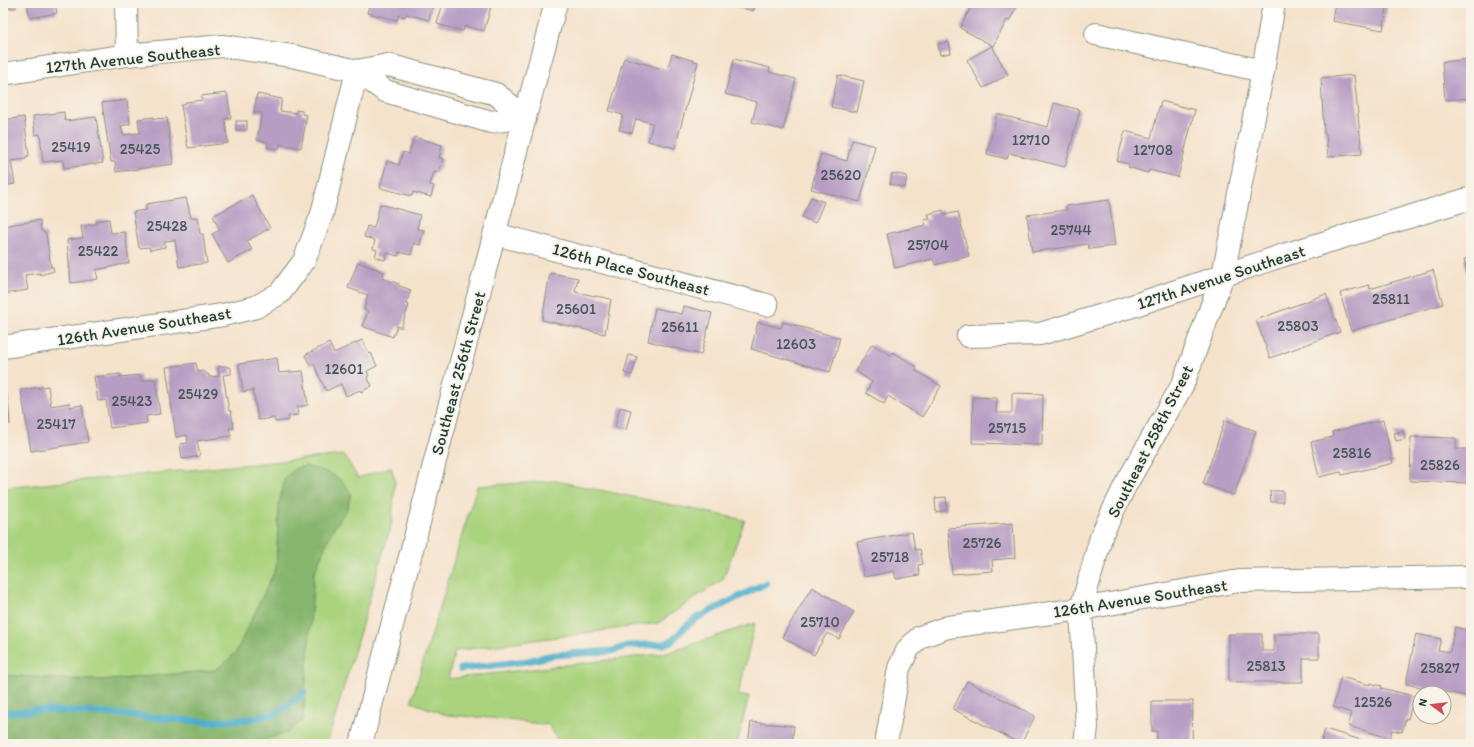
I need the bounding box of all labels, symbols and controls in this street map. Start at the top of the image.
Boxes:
street label: 127th Avenue Southeast [45,39,221,77]
house number: 12710 [1012,131,1050,149]
house number: 25419 [51,138,91,156]
house number: 25425 [120,140,160,158]
house number: 12708 [1133,141,1173,159]
house number: 25620 [821,166,861,184]
house number: 25428 [147,217,187,235]
house number: 25744 [1050,221,1092,239]
house number: 25704 [907,236,949,254]
street label: 126th Place Southeast [550,238,712,300]
street label: 127th Avenue Southeast [1134,240,1308,314]
house number: 25422 [78,242,118,260]
street label: Southeast 256th Street [427,289,489,457]
house number: 25811 [1372,290,1410,308]
house number: 25601 [556,300,596,318]
street label: 126th Avenue Southeast [55,302,233,350]
house number: 25803 [1277,317,1319,335]
house number: 25611 [661,318,699,336]
house number: 12603 [776,335,816,353]
house number: 12601 [325,360,364,378]
street label: Southeast 258th Street [1103,361,1197,521]
house number: 25429 [178,385,218,403]
house number: 25423 [112,392,152,410]
house number: 25417 [36,415,76,433]
house number: 25715 [988,419,1026,437]
house number: 25816 [1333,444,1371,462]
house number: 25826 [1420,456,1460,474]
house number: 25726 [962,534,1002,552]
house number: 25718 [871,548,909,566]
street label: 126th Avenue Southeast [1051,574,1229,622]
house number: 25710 [800,613,840,631]
house number: 25813 [1246,657,1286,675]
house number: 25827 [1420,659,1460,677]
north arrow [1412,685,1452,725]
house number: 12526 [1354,693,1392,711]
text: N [1416,697,1430,708]

